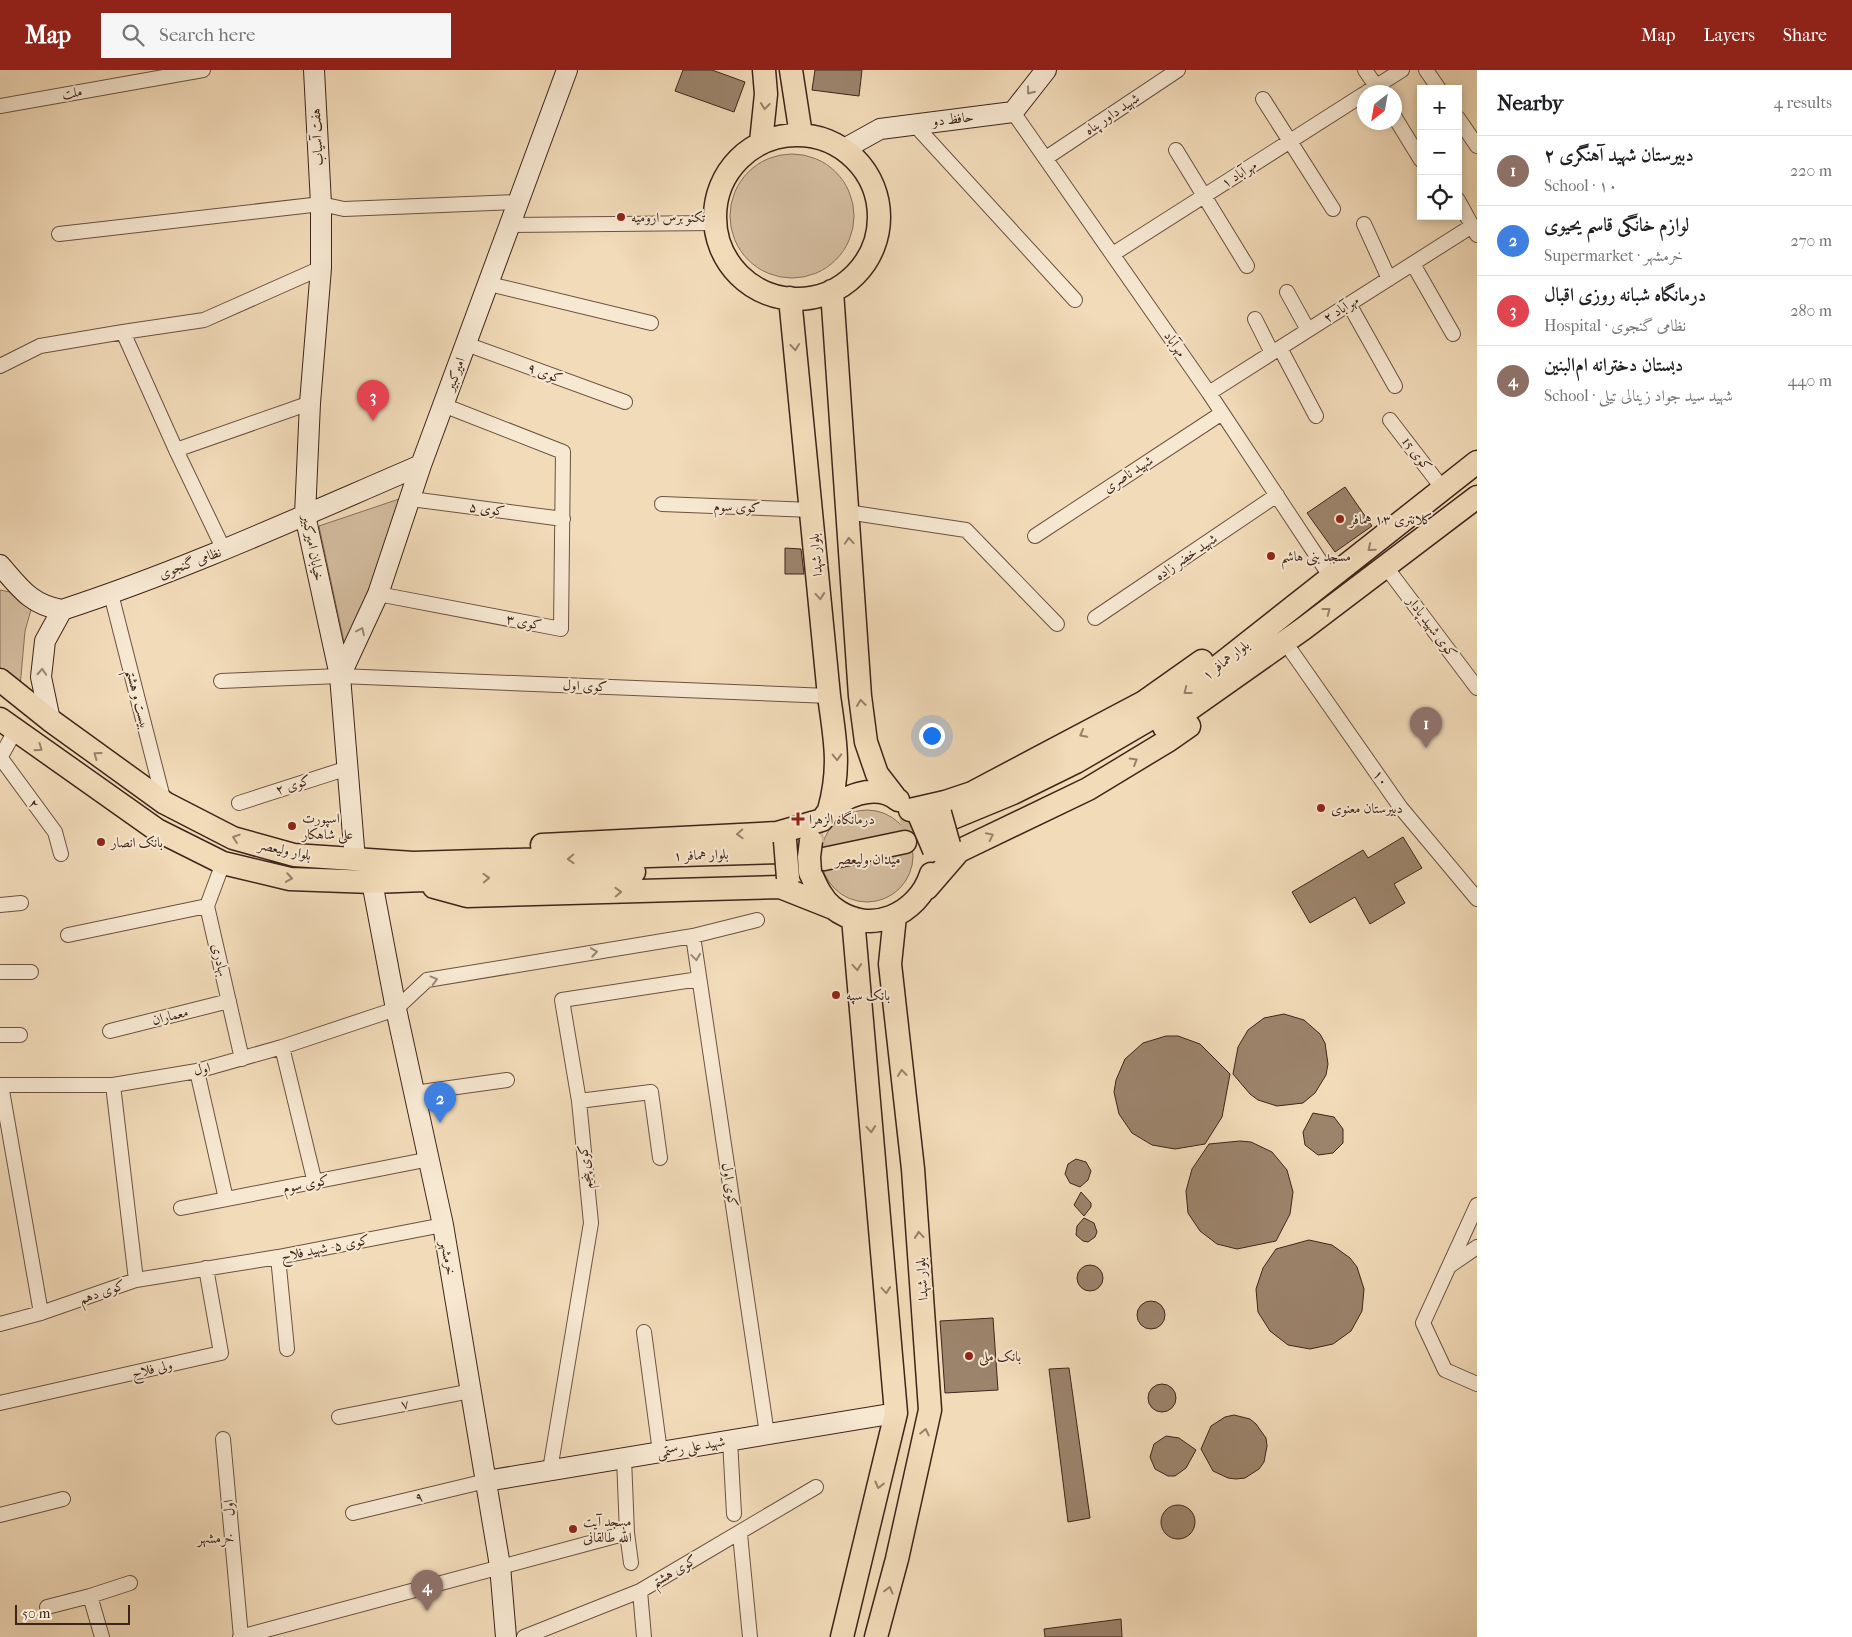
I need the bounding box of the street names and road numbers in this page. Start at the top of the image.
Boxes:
street label: ملت [60,83,84,103]
street label: شهید داور پناه [1081,89,1144,140]
street label: هفت آسیاب [307,108,327,166]
street label: حافظ دو [930,108,975,130]
street label: مهرآباد ۱ [1218,157,1260,192]
street label: مهرآباد ۲ [1320,292,1362,327]
street label: مهرآباد [1159,328,1190,361]
street label: امیرکبیر [440,355,469,395]
street label: کوی ۹ [525,359,565,387]
street label: کوی 15 [1398,433,1436,475]
street label: شهید ناصری [1100,452,1157,497]
street label: کوی ۵ [468,498,506,520]
street label: کوی سوم [713,498,761,520]
street label: خیابان امیرکبیر [298,511,328,583]
street label: شهید خضر زاده [1152,530,1221,585]
street label: بلوار شهدا [806,532,827,577]
street label: نظامی گنجوی [156,543,224,583]
street label: کوی شهید پادار [1401,591,1461,662]
street label: کوی ۳ [505,610,543,634]
street label: بلوار همافر ۱ [1199,636,1253,684]
street label: بیست و هشتم [118,667,154,732]
street label: کوی اول [562,677,608,695]
street label: ۱۰ [1369,766,1393,790]
street label: کوی ۲ [273,771,313,799]
street label: ۲ [25,796,43,812]
street label: بلوار ولیعصر [255,836,313,865]
street label: بلوار همافر ۱ [673,846,729,864]
street label: بهادری [207,942,232,978]
street label: معماران [150,1003,190,1029]
street label: اول [192,1059,212,1079]
street label: کوی پنجم [574,1143,601,1190]
street label: کوی اول [718,1162,742,1208]
street label: کوی سوم [281,1171,331,1201]
street label: کوی ۵- شهید فلاح [279,1231,372,1269]
street label: خرمشهر [435,1238,459,1277]
street label: بلوار شهدا [912,1256,933,1301]
street label: کوی دهم [77,1276,129,1313]
street label: ولی فلاح [130,1356,175,1386]
street label: ۷ [399,1395,411,1413]
street label: شهید علی رستمی [655,1433,727,1462]
street label: ۹ [413,1488,425,1506]
street label: اول [220,1499,238,1517]
street label: کوی هشتم [648,1551,702,1595]

